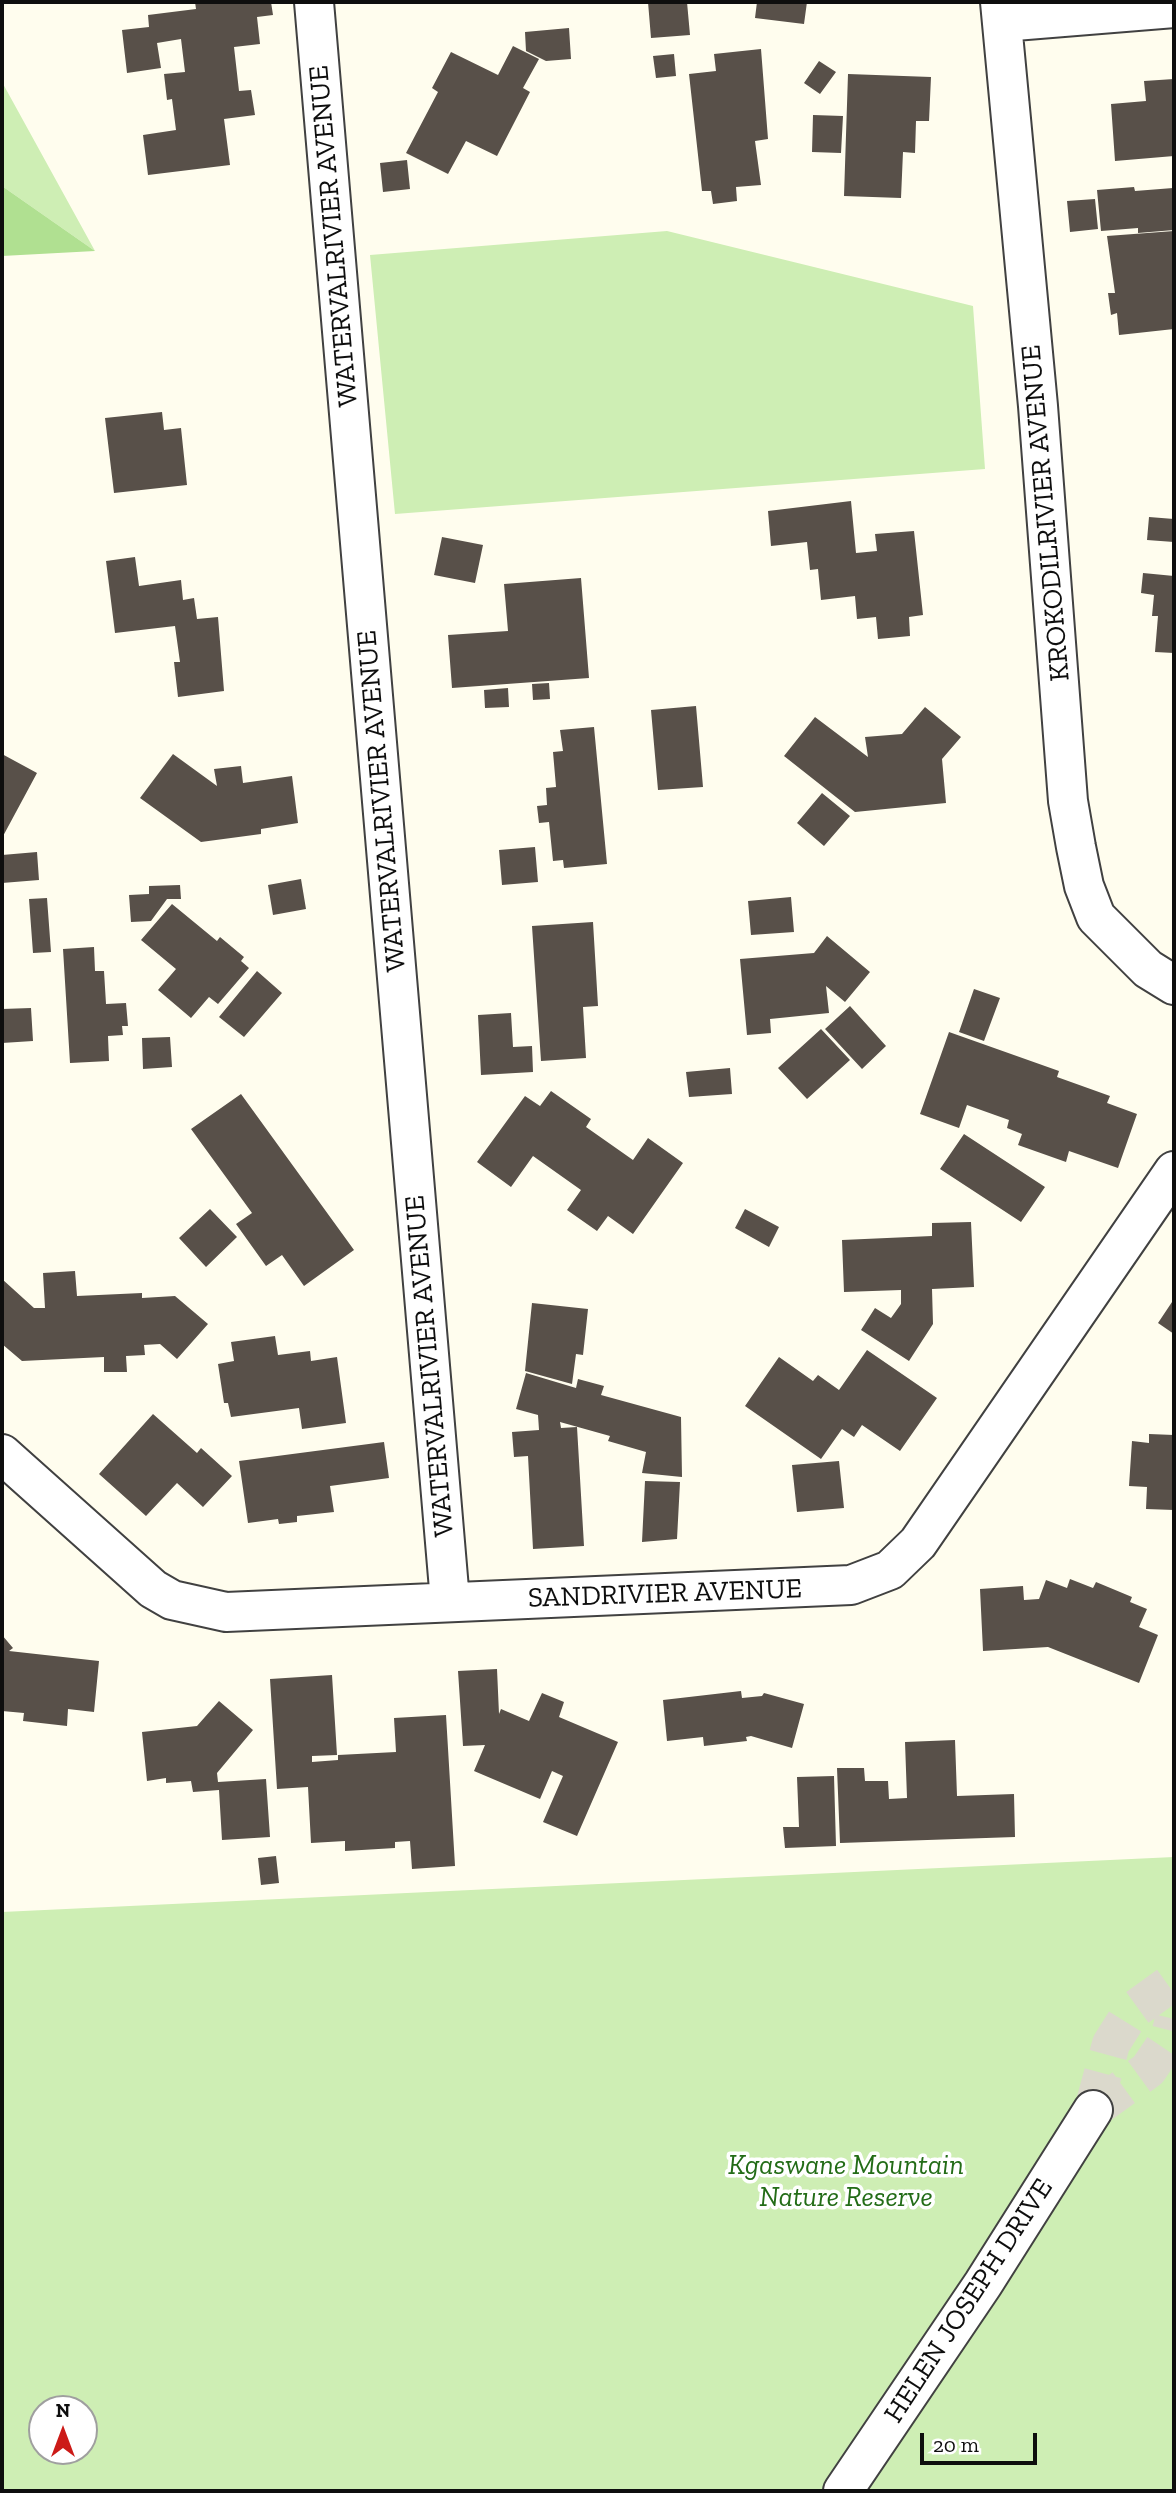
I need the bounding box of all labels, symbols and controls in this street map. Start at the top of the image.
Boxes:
street label: WATERVALRIVIER AVENUE [302,64,366,408]
street label: KROKODILRIVIER AVENUE [1015,343,1077,683]
street label: WATERVALRIVIER AVENUE [350,629,414,973]
street label: WATERVALRIVIER AVENUE [398,1194,462,1538]
street label: SANDRIVIER AVENUE [527,1572,803,1616]
park label: Kgaswane Mountain Nature Reserve [728,2149,964,2215]
street label: HELEN JOSEPH DRIVE [877,2173,1061,2429]
north arrow [28,2395,98,2465]
text: N [56,2399,70,2422]
scale bar [924,2420,1041,2464]
text: 20 m [933,2432,979,2457]

